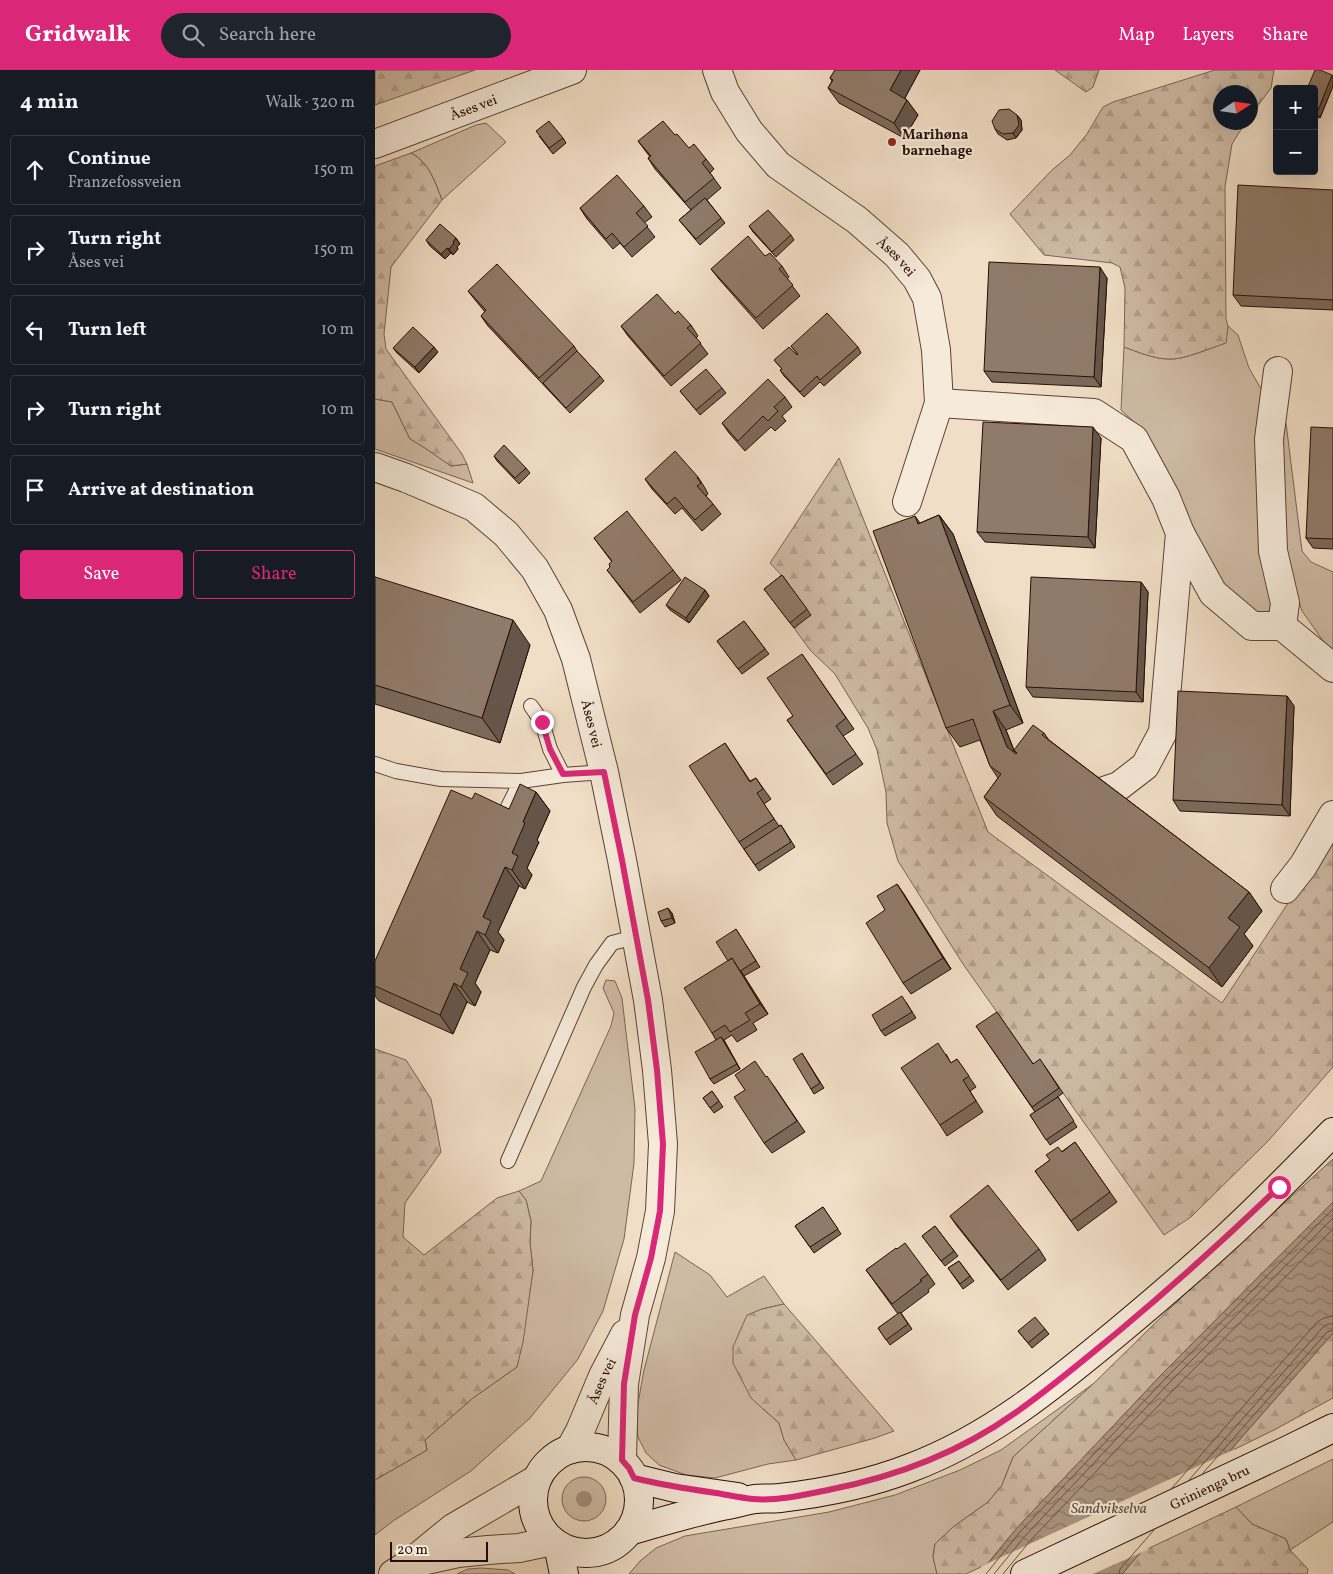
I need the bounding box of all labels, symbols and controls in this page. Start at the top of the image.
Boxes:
search box [161,13,511,58]
text: Gridwalk [25,18,131,52]
icon: search [179,21,207,49]
text: Search here [219,22,316,48]
text: Map [1118,23,1154,48]
text: Layers [1182,23,1234,48]
text: Share [1262,23,1308,48]
north arrow [1213,85,1258,130]
map controls [1273,85,1318,175]
button: + [1273,85,1318,130]
text: 4 min [20,88,79,117]
street label: Åses vei [448,91,500,126]
text: Walk · 320 m [265,92,355,114]
place label: Marihøna barnehage [902,126,972,161]
button: − [1273,130,1318,175]
marker: Marihøna barnehage [886,136,898,148]
text: Continue [68,146,151,172]
icon: ahead [21,156,49,184]
text: 150 m [313,159,354,181]
text: Franzefossveien [68,172,182,194]
text: Turn right [68,226,161,252]
street label: Åses vei [872,233,919,281]
icon: right [21,236,49,264]
text: 150 m [313,239,354,261]
text: Åses vei [68,252,124,274]
icon: left [21,316,49,344]
text: Turn left [68,317,147,343]
text: 10 m [321,319,354,341]
icon: right [21,396,49,424]
text: Turn right [68,397,161,423]
text: 10 m [321,399,354,421]
icon: arrive [21,476,49,504]
text: Arrive at destination [68,477,254,503]
button: Save [20,550,183,599]
button: Share [193,550,355,599]
street label: Åses vei [575,698,606,750]
route end [531,711,554,734]
route start [1268,1176,1291,1199]
street label: Åses vei [584,1355,622,1408]
street label: Grinienga bru [1167,1461,1253,1515]
water label: Sandvikselva [1071,1499,1147,1520]
scale bar [390,1539,487,1562]
text: 20 m [397,1541,428,1560]

